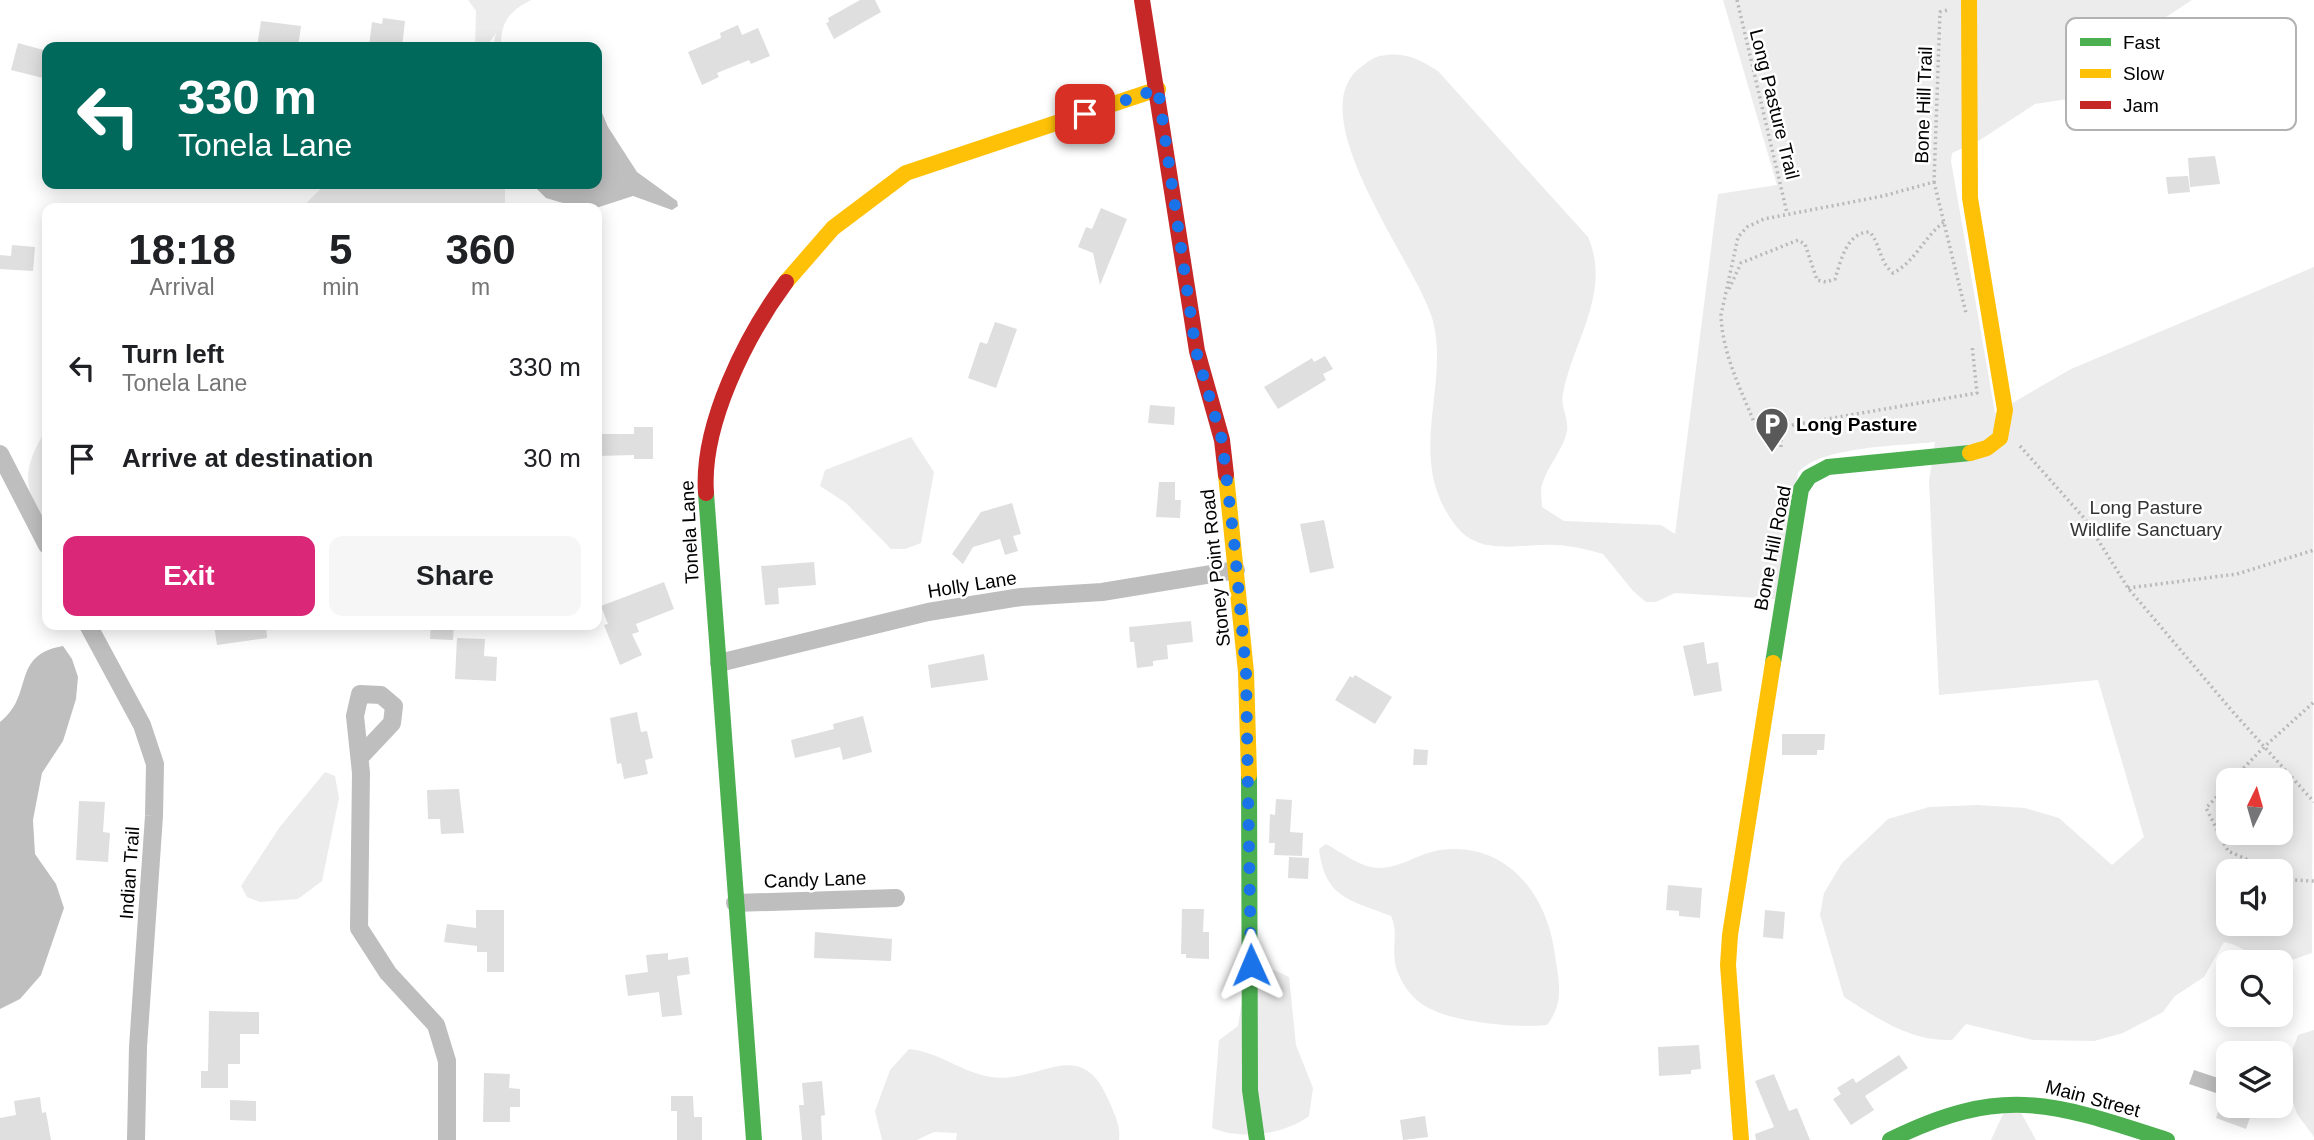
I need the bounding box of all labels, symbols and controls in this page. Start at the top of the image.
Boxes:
legend [2066,18,2296,130]
street label: Long Pasture Trail [1746,27,1803,181]
text: Fast [2123,32,2161,53]
street label: Bone Hill Trail [1911,46,1936,164]
text: Slow [2123,63,2164,84]
icon: left [63,70,154,161]
text: 330 m [178,70,317,124]
pin [1055,84,1115,144]
icon: arrive [1066,95,1104,133]
text: Jam [2123,95,2159,116]
text: Tonela Lane [178,127,352,163]
text: 18:18 [128,226,236,273]
text: 5 [329,226,352,273]
text: 360 [446,226,516,273]
text: Arrival [149,274,215,300]
text: min [322,274,359,300]
text: m [471,274,490,300]
text: Turn left [122,339,224,369]
icon: left [63,349,101,387]
text: 330 m [509,352,581,382]
text: Tonela Lane [122,370,247,396]
parking icon: Long Pasture [1753,405,1791,454]
place label: Long Pasture [1796,414,1917,435]
icon: arrive [63,440,101,478]
text: Arrive at destination [122,443,373,473]
text: 30 m [523,443,581,473]
street label: Tonela Lane [676,480,703,584]
street label: Bone Hill Road [1750,484,1795,612]
street label: Stoney Point Road [1197,488,1234,648]
park label: Long Pasture Wildlife Sanctuary [2070,497,2223,540]
button: Exit [63,536,315,616]
button: Share [329,536,581,616]
street label: Holly Lane [926,567,1018,602]
north arrow [2216,768,2292,845]
map controls [2216,768,2293,1118]
street label: Indian Trail [116,826,143,920]
button: sound [2216,859,2293,936]
street label: Candy Lane [763,867,867,892]
position arrow [1214,928,1288,1002]
button: search [2216,950,2293,1027]
button: layers [2216,1041,2293,1118]
street label: Main Street [2043,1076,2143,1121]

